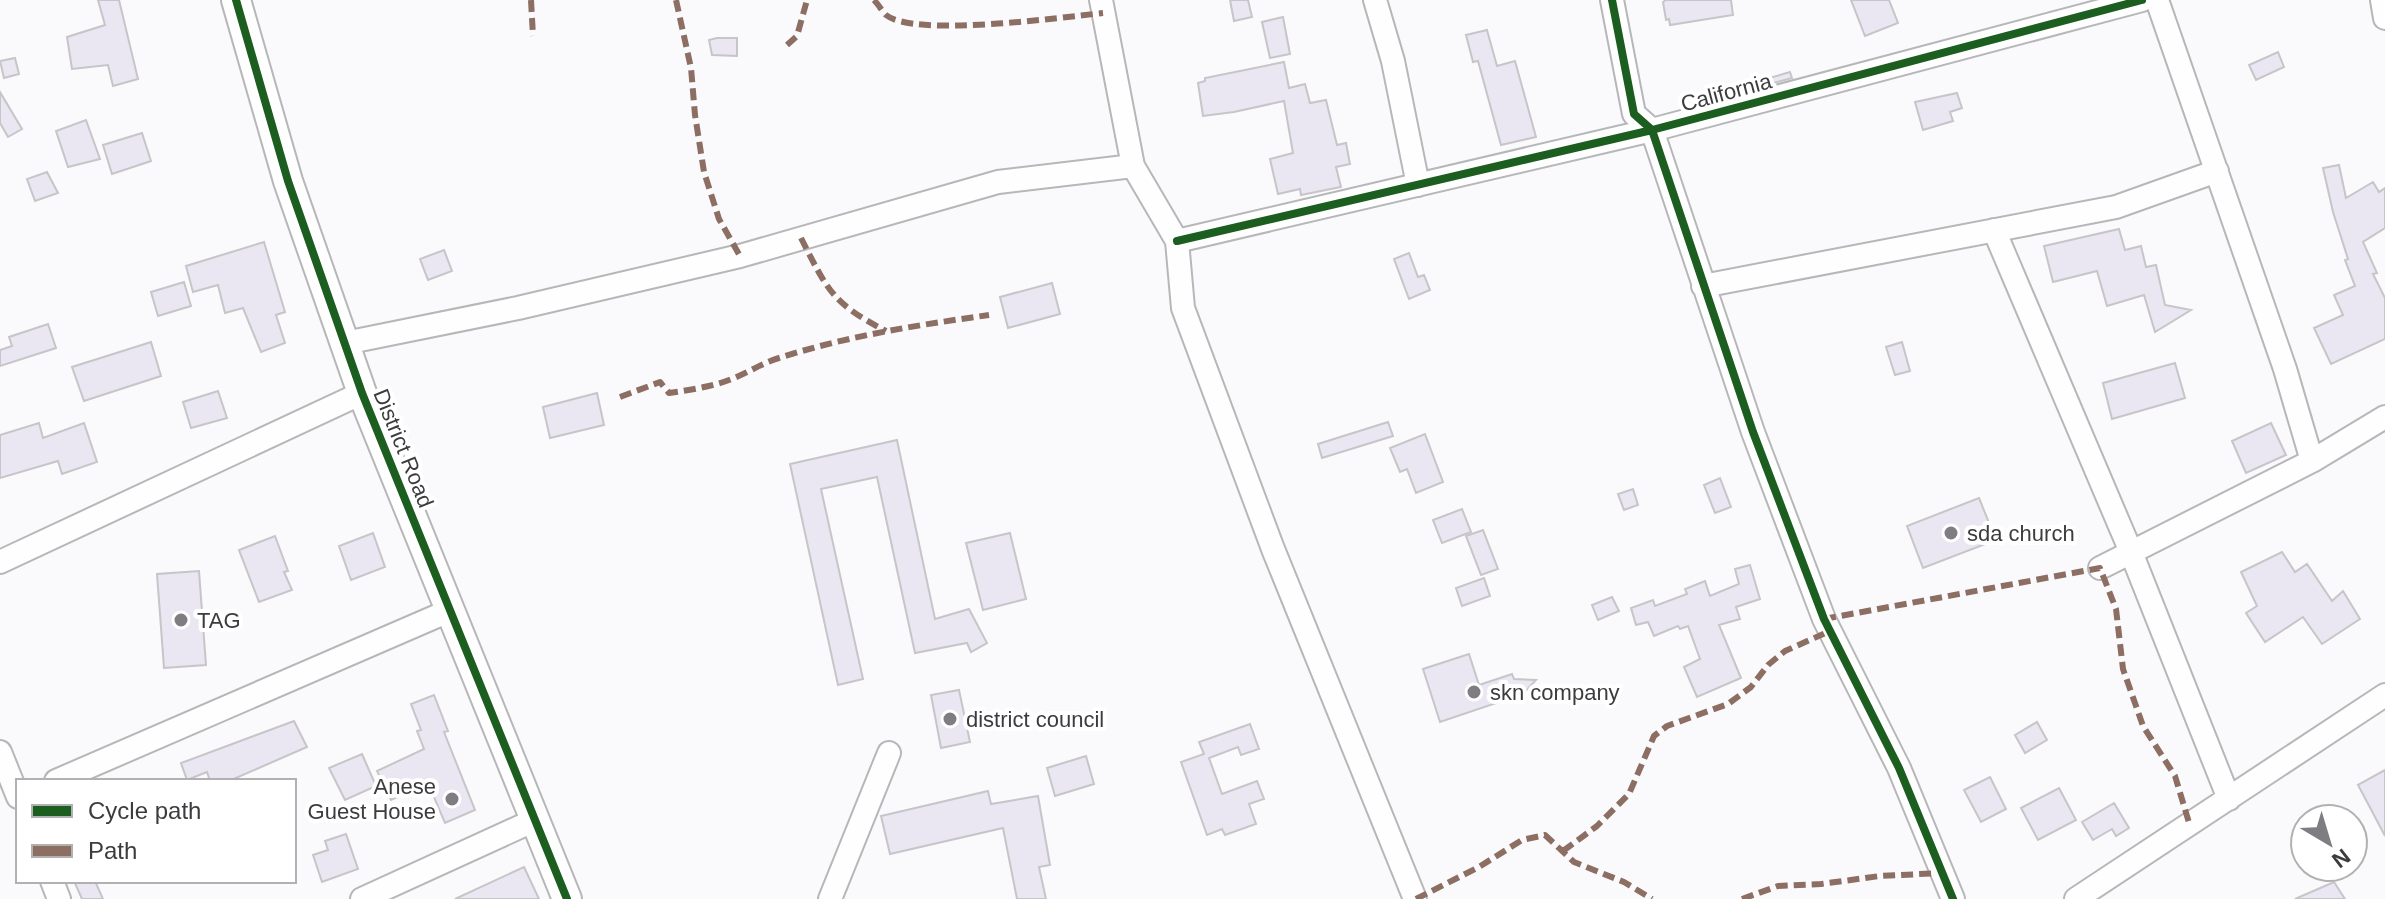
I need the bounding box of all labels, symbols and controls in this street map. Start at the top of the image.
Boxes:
street label: California [1678,68,1775,117]
street label: District Road [368,385,439,511]
place label: sda church [1967,521,2075,546]
marker: sda church [1942,524,1960,542]
place label: TAG [197,608,241,633]
marker: TAG [172,611,190,629]
place label: skn company [1490,680,1620,705]
marker: skn company [1465,683,1483,701]
place label: district council [966,707,1104,732]
marker: district council [941,710,959,728]
place label: Anese Guest House [308,774,436,824]
legend [16,779,296,883]
marker: Anese Guest House [443,790,461,808]
text: Cycle path [88,797,201,824]
north arrow [2289,803,2369,883]
text: Path [88,837,137,864]
text: N [2327,844,2355,873]

